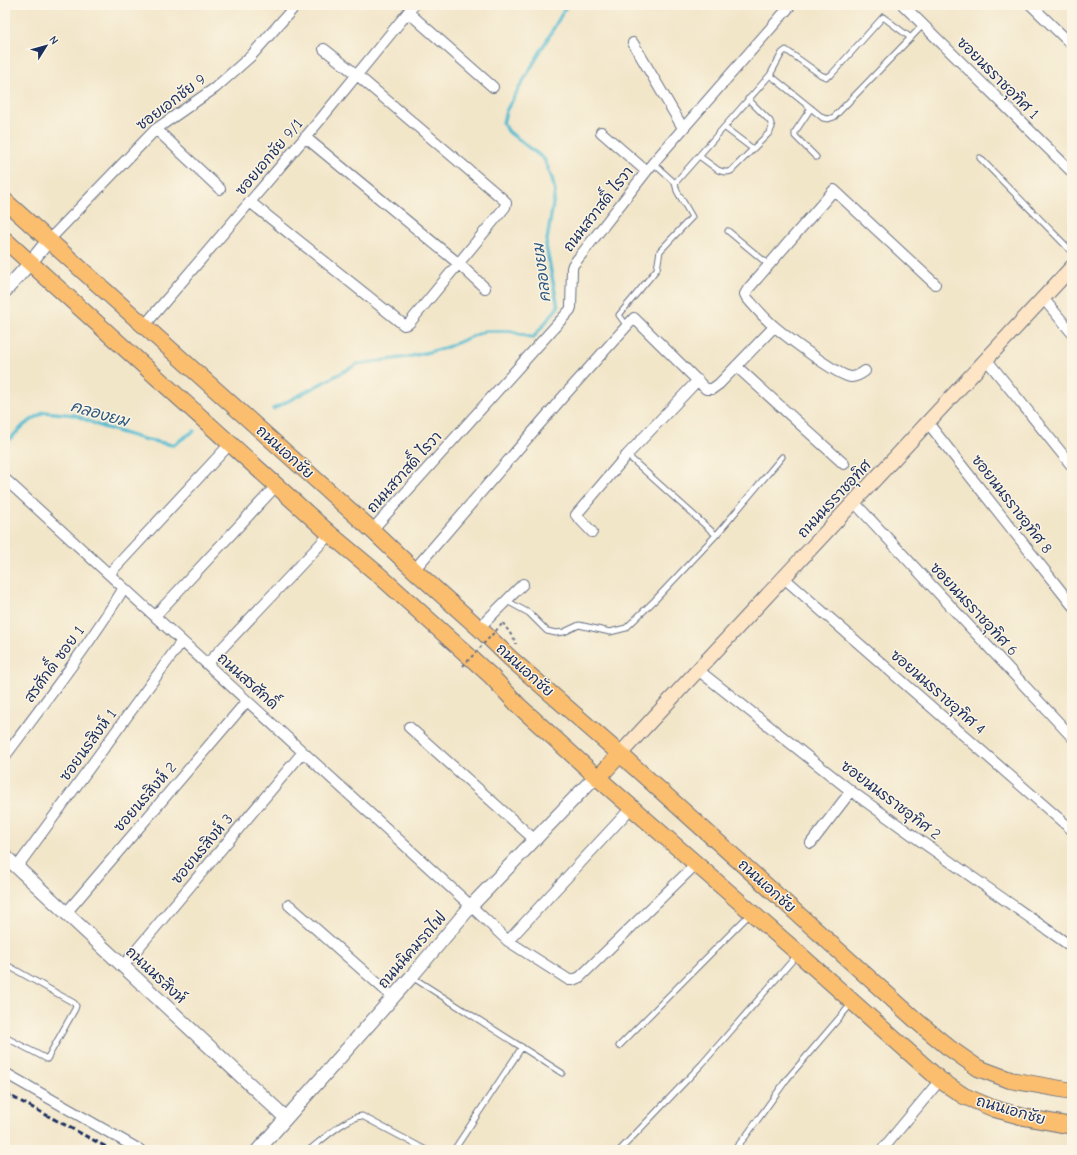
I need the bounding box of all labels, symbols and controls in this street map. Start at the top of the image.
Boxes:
north arrow [26,26,66,66]
street label: ซอยนรราชอุทิศ 1 [952,33,1043,124]
text: N [46,34,61,47]
street label: ซอยเอกชัย 9 [133,70,209,134]
street label: ซอยเอกชัย 9/1 [232,115,306,199]
street label: ถนนสวาสดิ์ ไรวา [555,159,637,255]
water label: คลองยม [529,241,555,303]
water label: คลองยม [69,397,132,431]
street label: ถนนเอกชัย [252,421,318,483]
street label: ถนนสวาสดิ์ ไรวา [359,424,445,516]
street label: ซอยนนรราชอุทิศ 8 [966,451,1056,558]
street label: ถนนนรราชอุทิศ [794,455,877,543]
street label: ซอยนนรราชอุทิศ 6 [925,559,1022,661]
street label: สรศักดิ์ ซอย 1 [16,619,88,706]
street label: ถนนเอกชัย [492,639,558,701]
street label: ถนนสรศักดิ์ [214,645,286,713]
street label: ซอยนนรราชอุทิศ 4 [886,646,989,740]
street label: ซอยนรสิงห์ 1 [55,705,120,785]
street label: ซอยนนรราชอุทิศ 2 [836,757,945,845]
street label: ซอยนรสิงห์ 2 [109,758,180,836]
street label: ซอยนรสิงห์ 3 [167,809,237,888]
street label: ถนนเอกชัย [734,855,800,917]
street label: ถนนนิคมรถไฟ [373,908,450,992]
street label: ถนนนรสิงห์ [122,942,191,1008]
street label: ถนนเอกชัย [974,1092,1048,1128]

